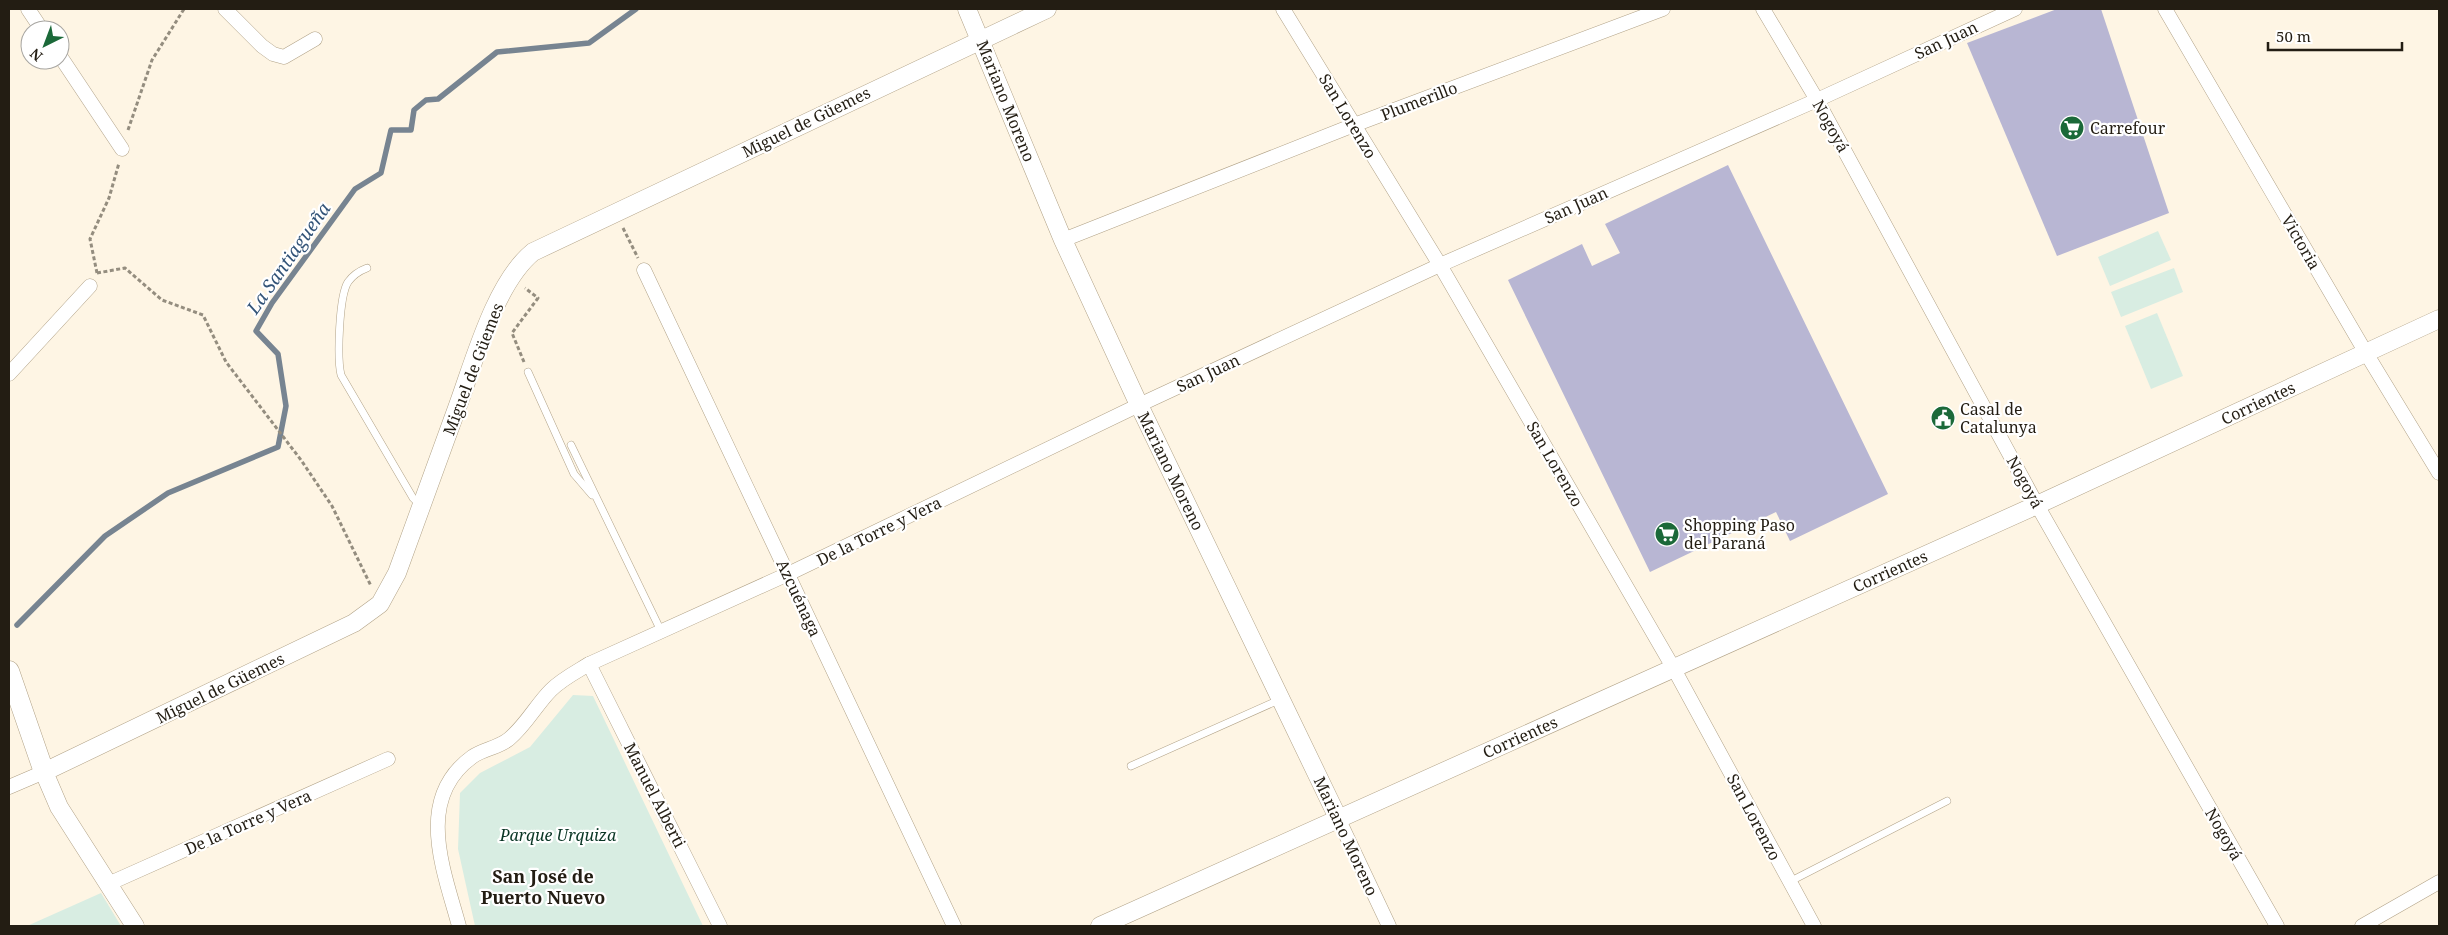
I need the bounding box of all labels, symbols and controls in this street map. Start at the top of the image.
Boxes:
street label: San Juan [1911,16,1981,64]
north arrow [20,20,70,70]
scale bar [2268,20,2402,52]
text: 50 m [2276,26,2311,46]
street label: Mariano Moreno [972,37,1040,165]
text: N [26,44,46,66]
street label: San Lorenzo [1314,70,1382,162]
street label: Plumerillo [1378,76,1460,126]
street label: Miguel de Güemes [738,81,874,163]
street label: Nogoyá [1808,96,1854,156]
supermarket icon: Carrefour [2059,115,2085,141]
place label: Carrefour [2090,117,2166,139]
street label: San Juan [1541,181,1611,229]
water label: La Santiagueña [240,197,336,319]
street label: Victoria [2276,210,2326,274]
street label: Miguel de Güemes [438,300,508,438]
street label: San Juan [1173,349,1243,397]
street label: Corrientes [2217,376,2299,430]
place label: Casal de Catalunya [1960,398,2037,438]
public building icon: Casal de Catalunya [1930,405,1956,431]
street label: Mariano Moreno [1133,408,1209,534]
street label: San Lorenzo [1522,417,1588,511]
street label: Nogoyá [2002,452,2048,512]
street label: De la Torre y Vera [813,491,945,571]
place label: Shopping Paso del Paraná [1684,514,1795,554]
supermarket icon: Shopping Paso del Paraná [1654,521,1680,547]
street label: Corrientes [1849,545,1931,597]
street label: Azcuénaga [771,556,827,640]
street label: Miguel de Güemes [152,647,288,729]
street label: Corrientes [1479,711,1561,763]
street label: Manuel Alberti [619,739,691,851]
street label: San Lorenzo [1722,770,1786,864]
street label: Mariano Moreno [1309,773,1383,899]
street label: De la Torre y Vera [181,784,315,860]
street label: Nogoyá [2200,804,2248,864]
park label: Parque Urquiza [499,824,617,846]
district label: San José de Puerto Nuevo [481,864,605,909]

